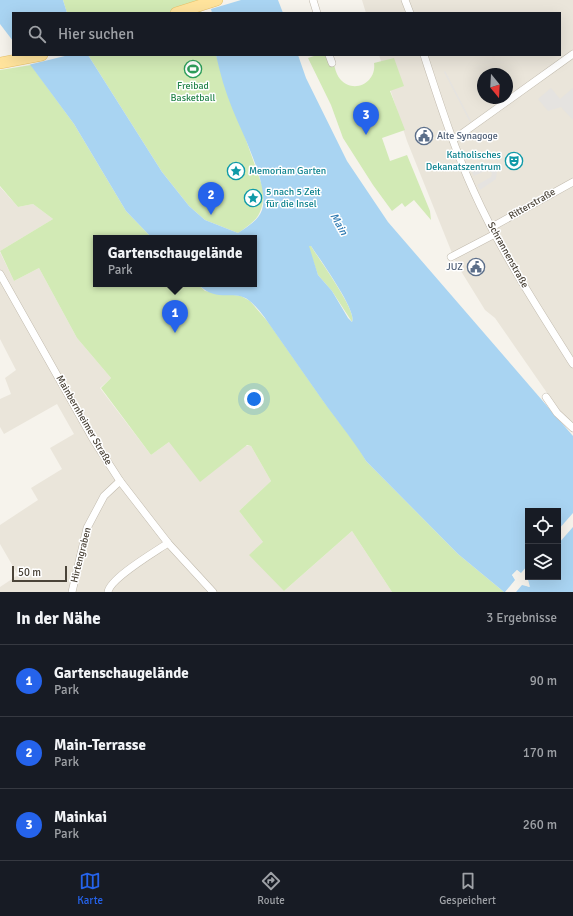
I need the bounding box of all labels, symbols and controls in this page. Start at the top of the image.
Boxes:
search box [12,12,561,56]
icon: search [26,23,48,45]
text: Hier suchen [58,25,134,43]
sports icon: Freibad Basketball [183,59,203,79]
north arrow [477,68,513,104]
place label: Freibad Basketball [171,80,216,104]
pin: 3 [353,102,379,135]
public building icon: Alte Synagoge [414,126,434,146]
place label: Alte Synagoge [437,130,498,142]
place label: Katholisches Dekanatszentrum [426,149,502,173]
theatre icon: Katholisches Dekanatszentrum [504,151,524,171]
place icon: Memoriam Garten [226,161,246,181]
place label: Memoriam Garten [249,165,326,177]
pin: 2 [198,182,224,215]
place label: 5 nach 5 Zeit für die Insel [266,186,321,210]
street label: Ritterstraße [506,186,558,222]
place icon: 5 nach 5 Zeit für die Insel [243,188,263,208]
water label: Main [328,211,351,238]
street label: Schrannenstraße [485,220,531,290]
popup [93,235,257,287]
text: Gartenschaugelände [108,244,242,262]
public building icon: JUZ [466,257,486,277]
place label: JUZ [446,261,463,273]
text: Park [108,262,133,278]
pin: 1 [162,300,188,333]
street label: Mainbernheimer Straße [53,373,115,467]
your location [244,389,264,409]
map controls [525,508,561,580]
button: locate [525,508,561,544]
street label: Hirtengraben [68,526,94,584]
button: layers [525,544,561,580]
scale bar [12,564,67,583]
text: 50 m [18,566,41,579]
text: In der Nähe [16,608,101,629]
text: 3 Ergebnisse [486,610,557,626]
text: Gartenschaugelände [54,664,189,682]
text: 1 [25,673,33,689]
text: 90 m [530,673,557,689]
text: Park [54,682,79,698]
text: Main-Terrasse [54,736,146,754]
text: 2 [25,745,33,761]
text: 170 m [523,745,557,761]
text: Park [54,754,79,770]
text: Mainkai [54,808,107,826]
text: 3 [25,817,33,833]
text: 260 m [523,817,557,833]
text: Park [54,826,79,842]
tab: Karte [77,870,103,907]
tab: Route [257,870,285,907]
tab: Gespeichert [439,870,496,907]

